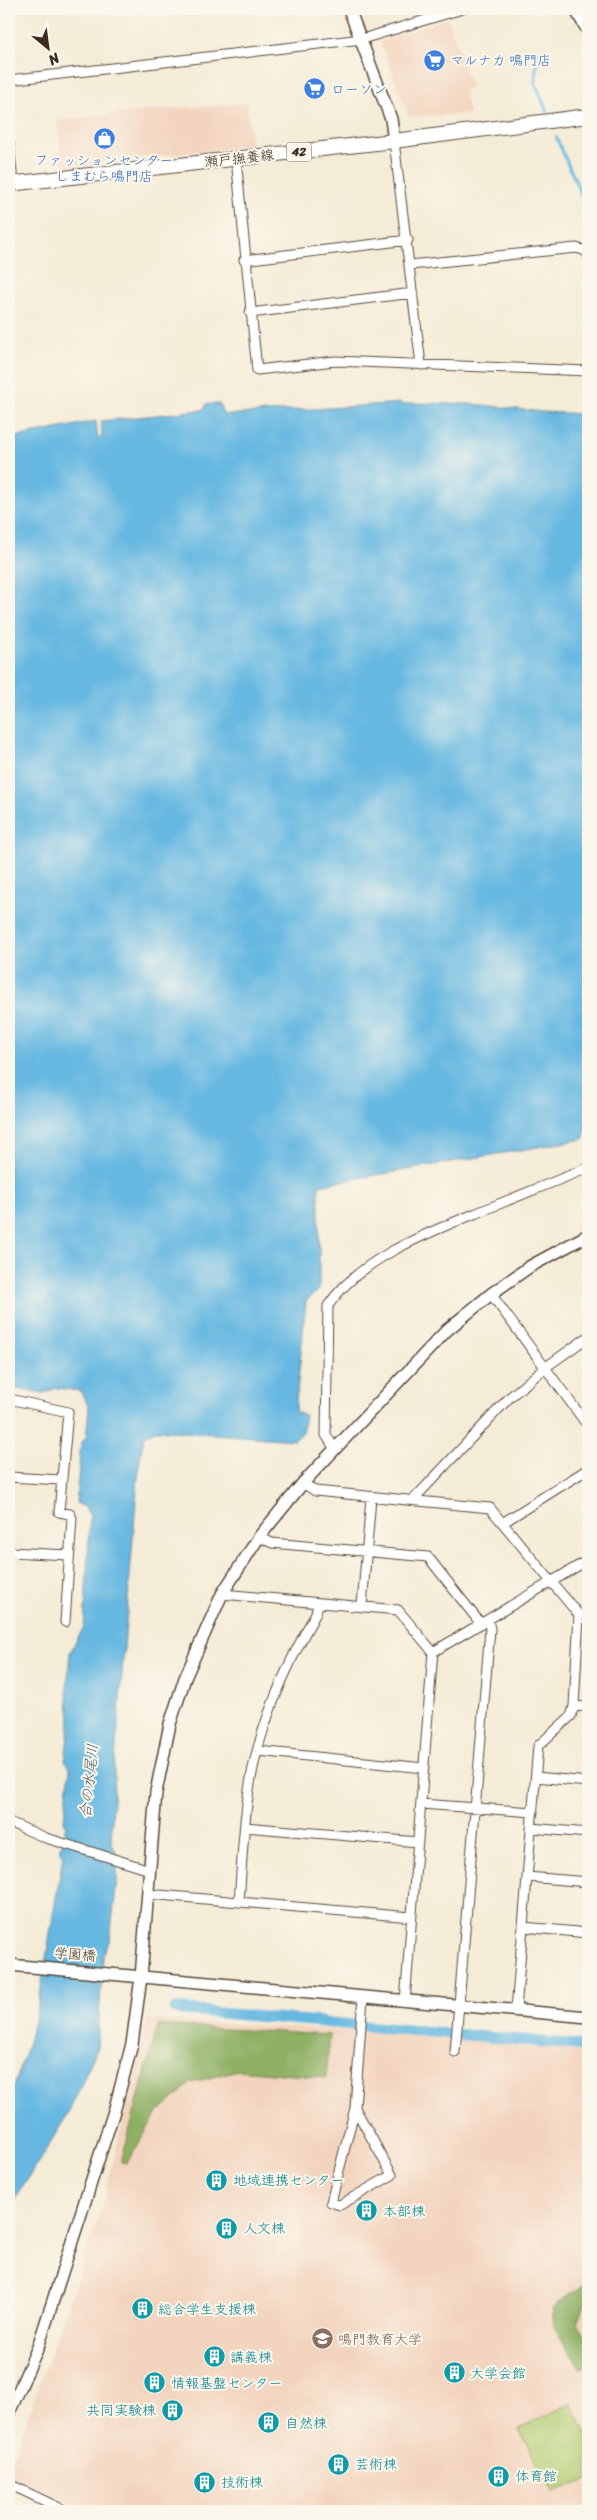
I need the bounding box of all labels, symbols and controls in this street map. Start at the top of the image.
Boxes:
north arrow [22,22,72,72]
text: N [43,45,65,72]
supermarket icon: マルナカ 鳴門店 [422,48,446,72]
place label: マルナカ 鳴門店 [450,48,551,73]
supermarket icon: ローソン [303,77,327,101]
place label: ローソン [331,77,387,102]
shop icon: ファッションセンター しまむら鳴門店 [92,126,116,150]
street label: 瀬戸撫養線 [203,142,275,175]
road number: 42 [286,142,312,162]
place label: ファッションセンター しまむら鳴門店 [34,148,174,189]
water label: 合の水尾川 [72,1742,106,1820]
street label: 学園橋 [53,1940,97,1969]
building icon: 地域連携センター [205,2168,229,2192]
place label: 地域連携センター [233,2168,344,2193]
building icon: 本部棟 [355,2199,379,2223]
place label: 本部棟 [383,2199,426,2224]
building icon: 人文棟 [215,2216,239,2240]
place label: 人文棟 [243,2216,286,2241]
building icon: 総合学生支援棟 [130,2297,154,2321]
place label: 総合学生支援棟 [158,2297,257,2322]
school or university icon: 鳴門教育大学 [310,2327,334,2351]
place label: 鳴門教育大学 [338,2327,422,2352]
building icon: 講義棟 [202,2345,226,2369]
place label: 講義棟 [230,2345,273,2370]
building icon: 大学会館 [442,2361,466,2385]
place label: 大学会館 [470,2361,526,2386]
building icon: 情報基盤センター [143,2371,167,2395]
place label: 情報基盤センター [171,2371,282,2396]
place label: 共同実験棟 [86,2398,157,2423]
building icon: 共同実験棟 [160,2398,184,2422]
building icon: 自然棟 [257,2411,281,2435]
place label: 自然棟 [285,2411,328,2436]
building icon: 芸術棟 [327,2452,351,2476]
place label: 芸術棟 [355,2452,398,2477]
building icon: 体育館 [487,2464,511,2488]
place label: 体育館 [515,2464,557,2489]
building icon: 技術棟 [193,2470,217,2494]
place label: 技術棟 [221,2470,264,2495]

